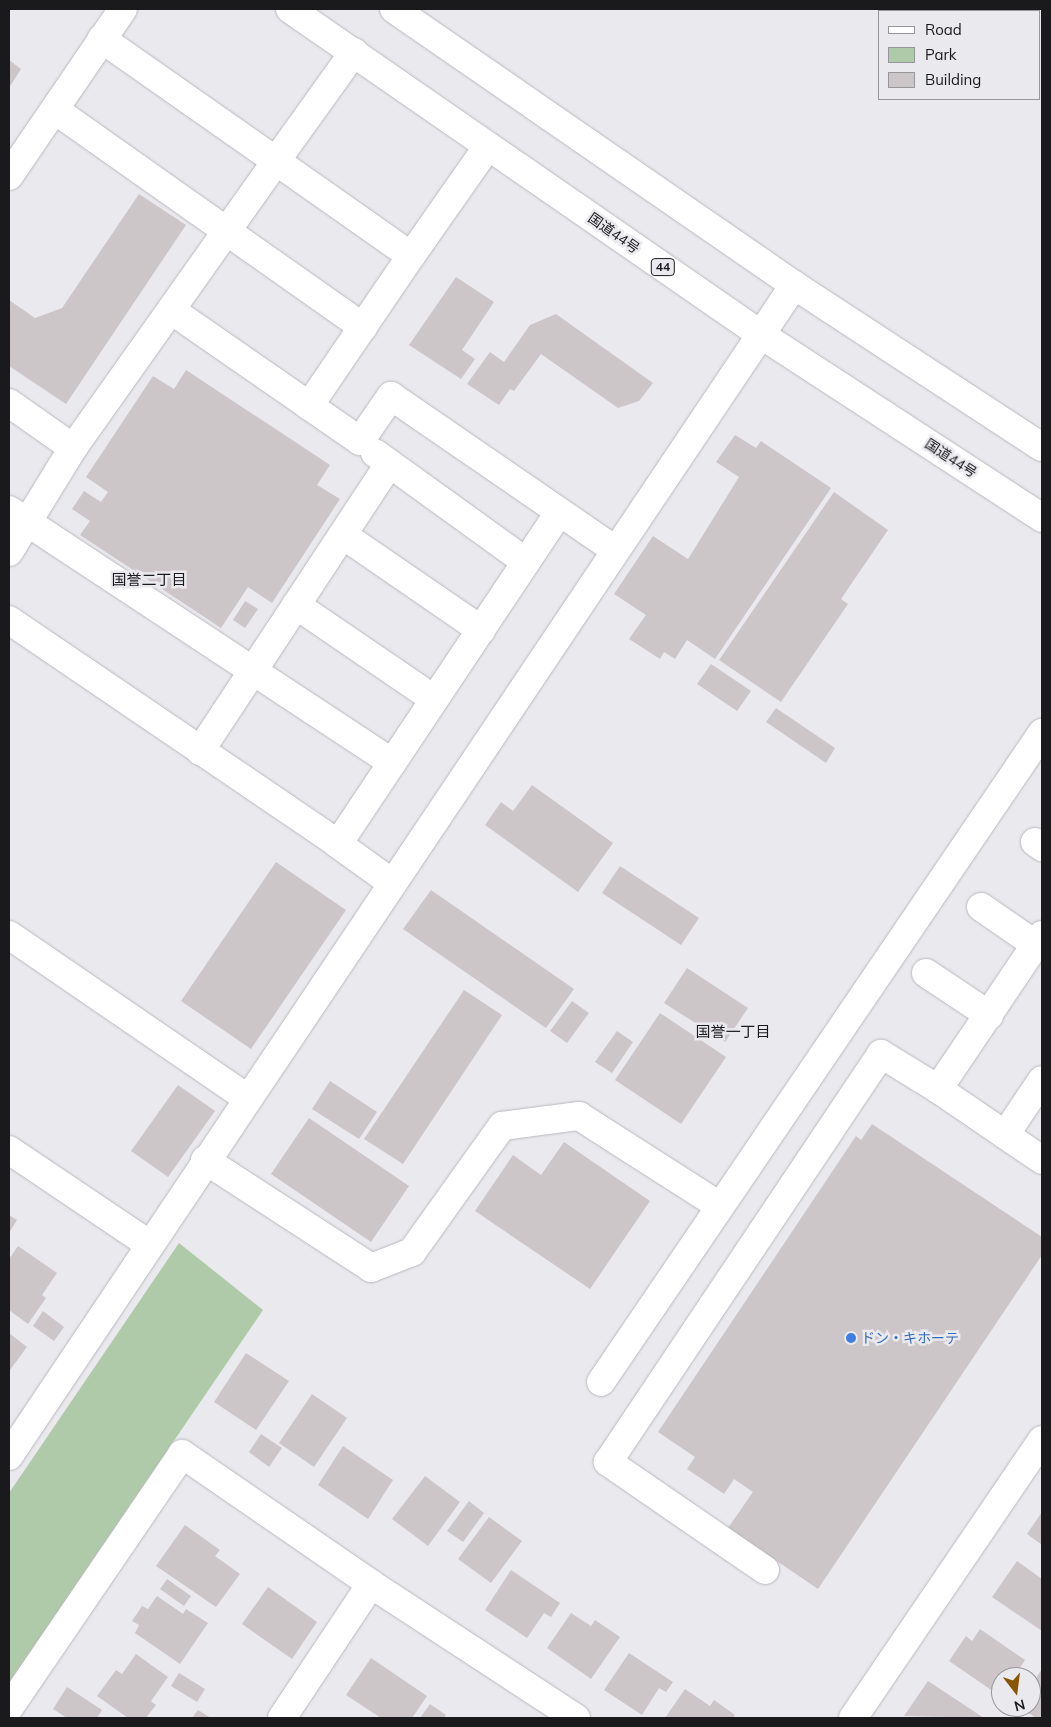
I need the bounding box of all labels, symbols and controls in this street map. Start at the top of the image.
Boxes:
legend [878,10,1041,100]
text: Road [925,20,962,39]
text: Park [925,45,957,64]
text: Building [925,70,981,89]
street label: 国道44号 [585,209,643,257]
road number: 44 [650,258,676,276]
street label: 国道44号 [922,435,980,481]
district label: 国誉二丁目 [112,571,186,589]
district label: 国誉一丁目 [696,1023,770,1041]
place label: ドン・キホーテ [861,1330,959,1346]
marker: ドン・キホーテ [845,1332,857,1344]
north arrow [991,1667,1041,1717]
text: N [1012,1695,1027,1716]

